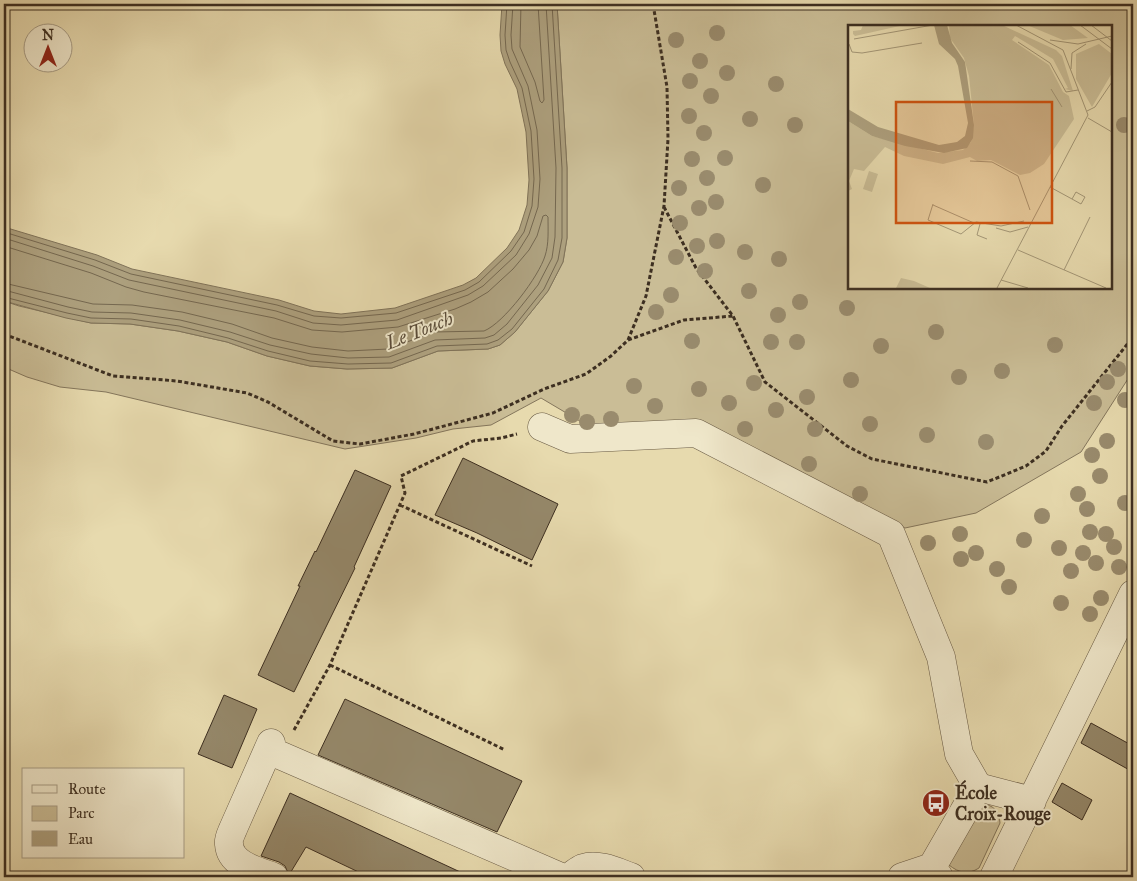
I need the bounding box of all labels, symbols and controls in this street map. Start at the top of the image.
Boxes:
north arrow [22,22,72,72]
inset map [848,25,1112,289]
text: N [42,27,54,44]
water label: Le Touch [381,307,456,355]
legend [22,768,185,858]
place label: École Croix-Rouge [955,779,1051,826]
text: Route [68,780,106,798]
bus stop icon: École Croix-Rouge [921,788,951,818]
text: Parc [68,804,95,822]
text: Eau [68,830,93,848]

